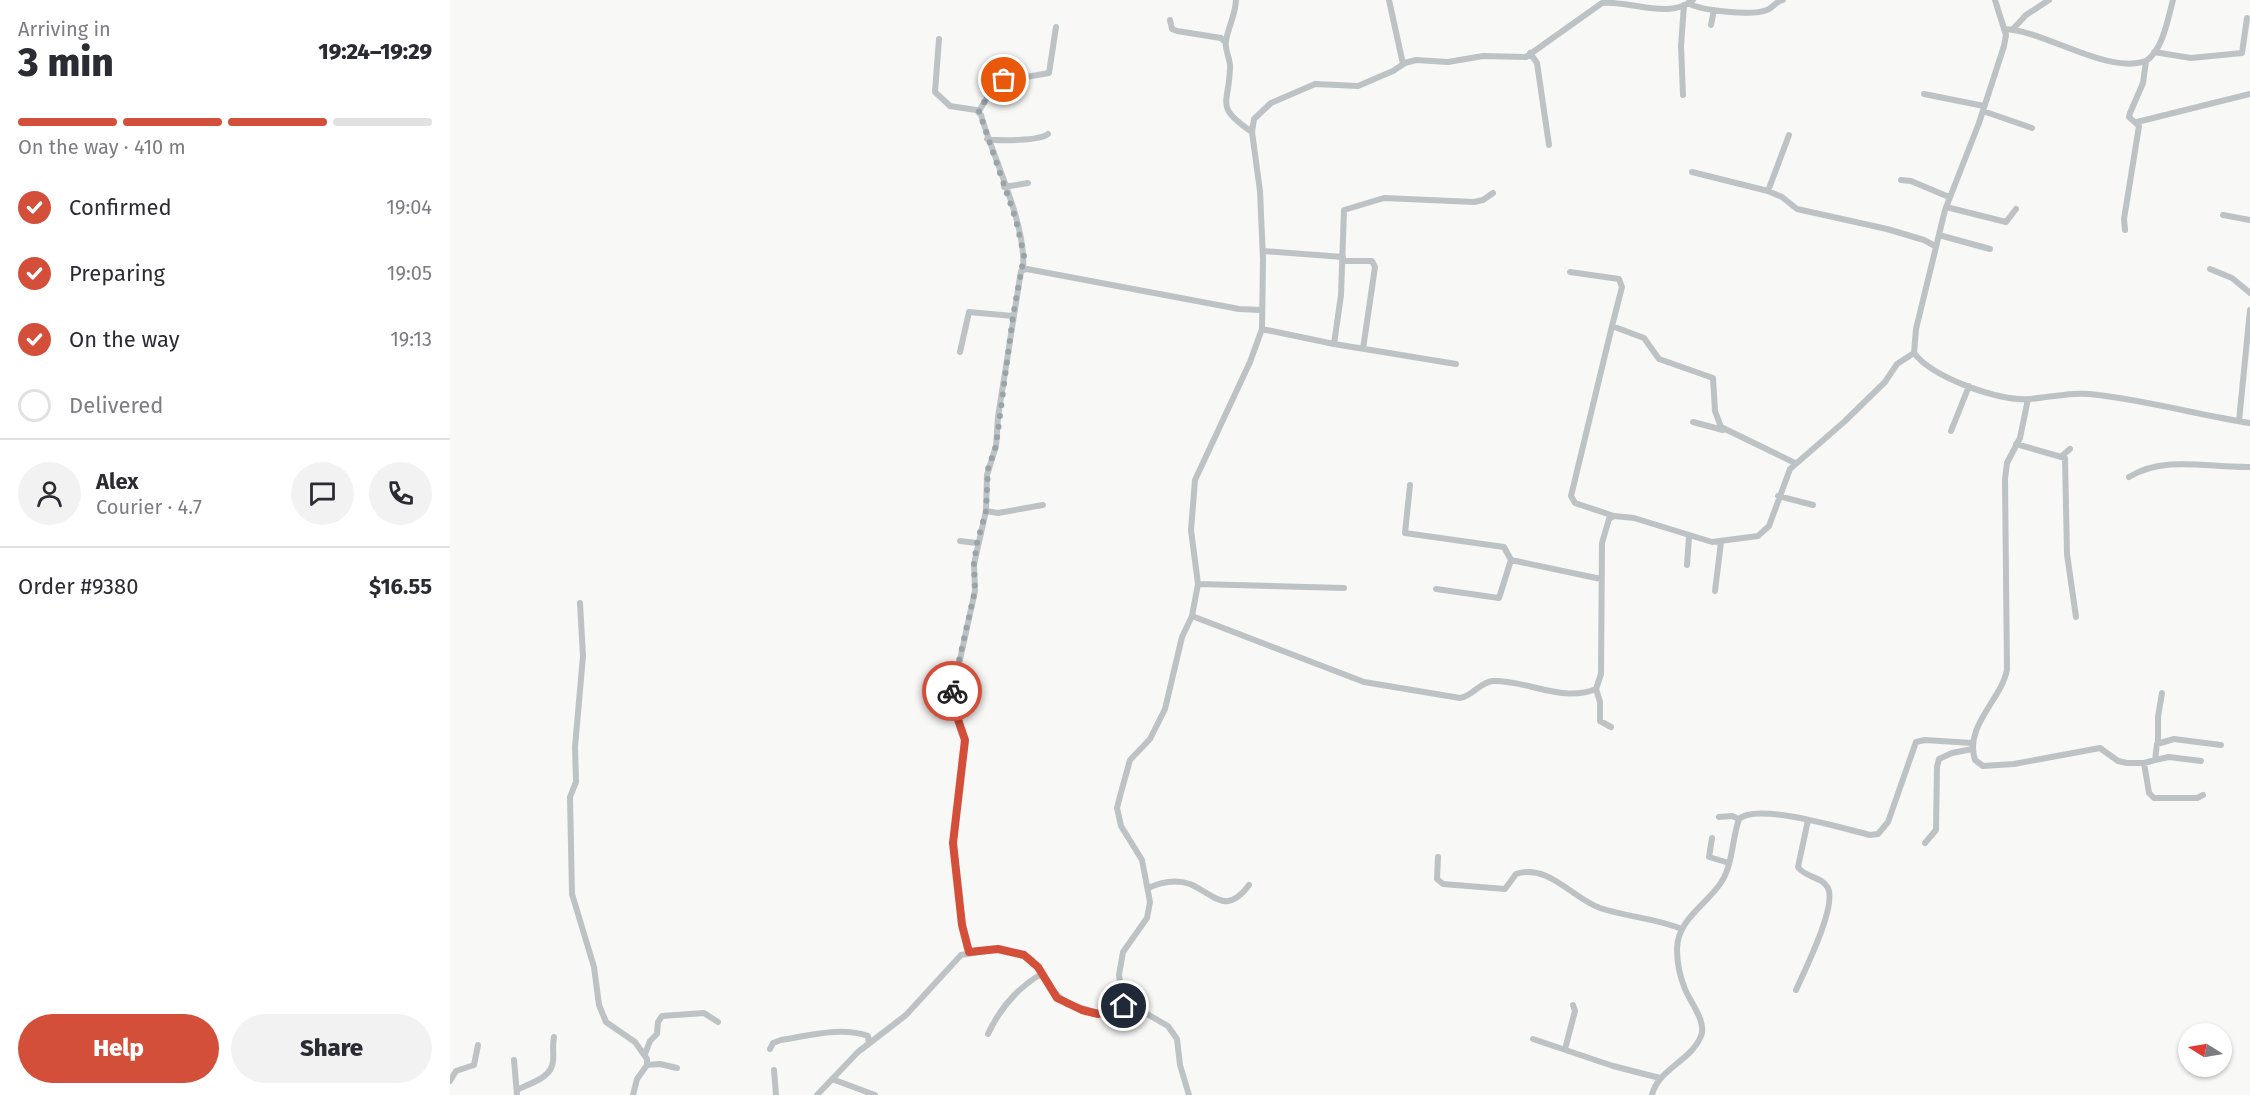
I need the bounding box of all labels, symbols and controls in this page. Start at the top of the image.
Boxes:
text: Arriving in [18,17,111,41]
text: 19:24–19:29 [318,38,432,65]
text: 3 min [18,40,114,86]
pin [978,54,1029,105]
icon: bag [987,63,1020,96]
text: On the way · 410 m [18,135,186,159]
icon: check [18,191,51,224]
text: Confirmed [69,194,172,221]
text: 19:04 [386,195,432,219]
icon: check [18,257,51,290]
text: Preparing [69,260,165,287]
text: 19:05 [387,261,432,285]
icon: check [18,323,51,356]
text: On the way [69,326,180,353]
text: 19:13 [390,327,432,351]
text: Delivered [69,392,164,419]
button: person [18,462,81,525]
button: chat [291,462,354,525]
button: phone [369,462,432,525]
text: Alex [96,468,139,495]
text: Courier · 4.7 [96,495,202,519]
text: Order #9380 [18,573,138,600]
text: $16.55 [369,573,432,600]
courier [922,661,982,721]
icon: bike [936,675,969,708]
pin [1098,980,1149,1031]
icon: home [1107,989,1140,1022]
button: Help [18,1014,219,1083]
button: Share [231,1014,432,1083]
north arrow [2178,1023,2232,1077]
map controls [2178,1023,2232,1077]

